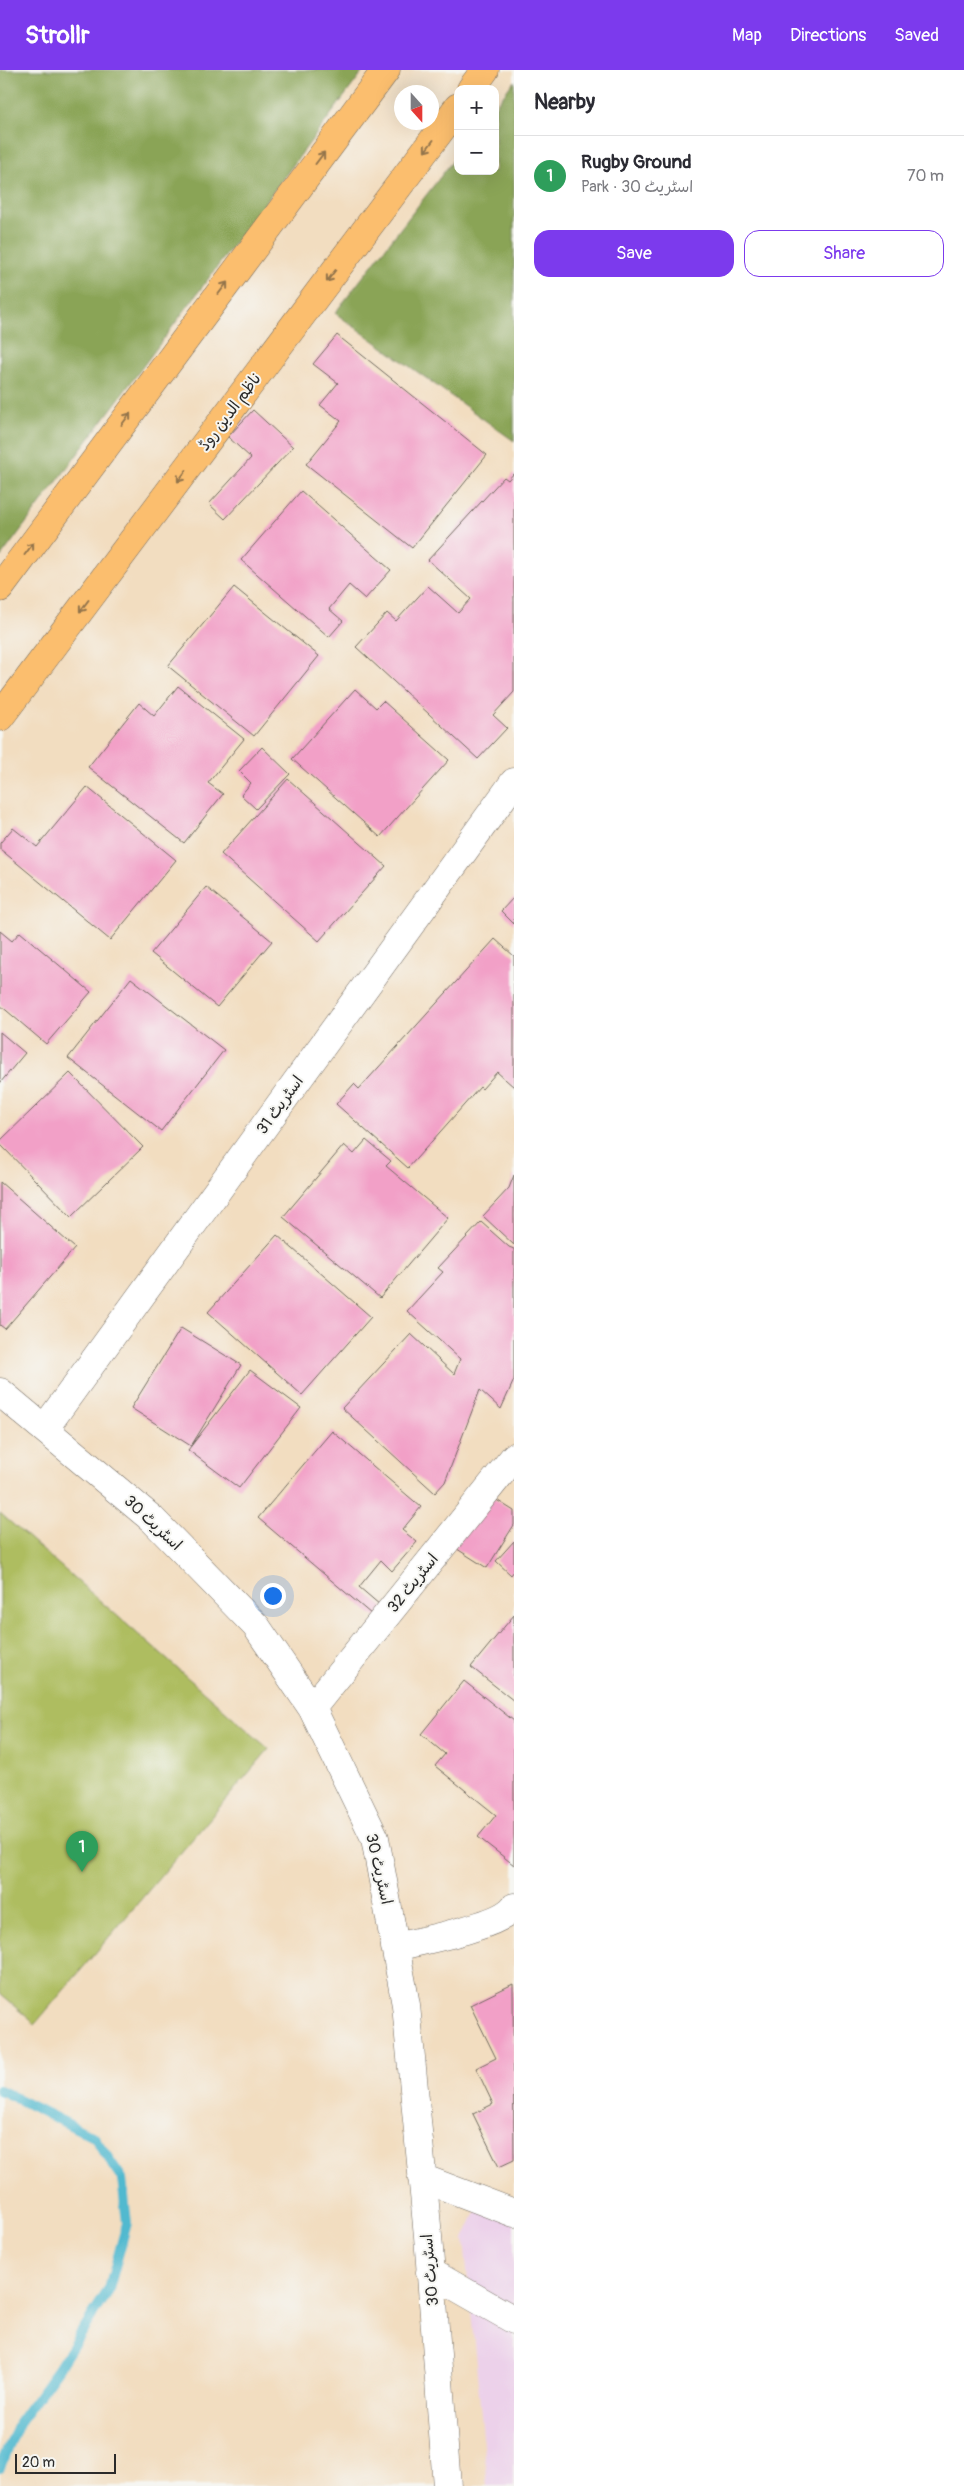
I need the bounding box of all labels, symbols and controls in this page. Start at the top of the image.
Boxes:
text: Strollr [25,21,90,50]
text: Map [732,24,762,47]
text: Directions [790,24,866,47]
text: Saved [894,24,939,47]
north arrow [394,85,439,130]
map controls [454,85,499,175]
button: + [454,85,499,130]
text: Nearby [534,89,595,116]
button: − [454,130,499,175]
one-way arrow [423,139,434,152]
text: Rugby Ground [581,150,692,174]
one-way arrow [315,152,326,165]
text: 1 [547,166,553,186]
text: 70 m [907,166,944,186]
text: Park · اسٹریٹ 30 [581,177,693,197]
button: Save [534,230,734,277]
button: Share [744,230,944,277]
one-way arrow [326,269,337,282]
one-way arrow [218,282,229,295]
street label: ناظم الدین روڈ [194,369,267,456]
one-way arrow [121,412,131,426]
one-way arrow [177,469,187,483]
one-way arrow [24,542,34,556]
one-way arrow [79,599,90,612]
street label: اسٹریٹ 31 [252,1072,308,1138]
street label: اسٹریٹ 30 [120,1491,186,1555]
street label: اسٹریٹ 32 [383,1549,443,1617]
your location [260,1583,286,1609]
pin: 1 [66,1831,98,1872]
street label: اسٹریٹ 30 [361,1832,397,1906]
street label: اسٹریٹ 30 [417,2233,443,2307]
scale bar [15,2451,116,2474]
text: 20 m [22,2454,55,2471]

